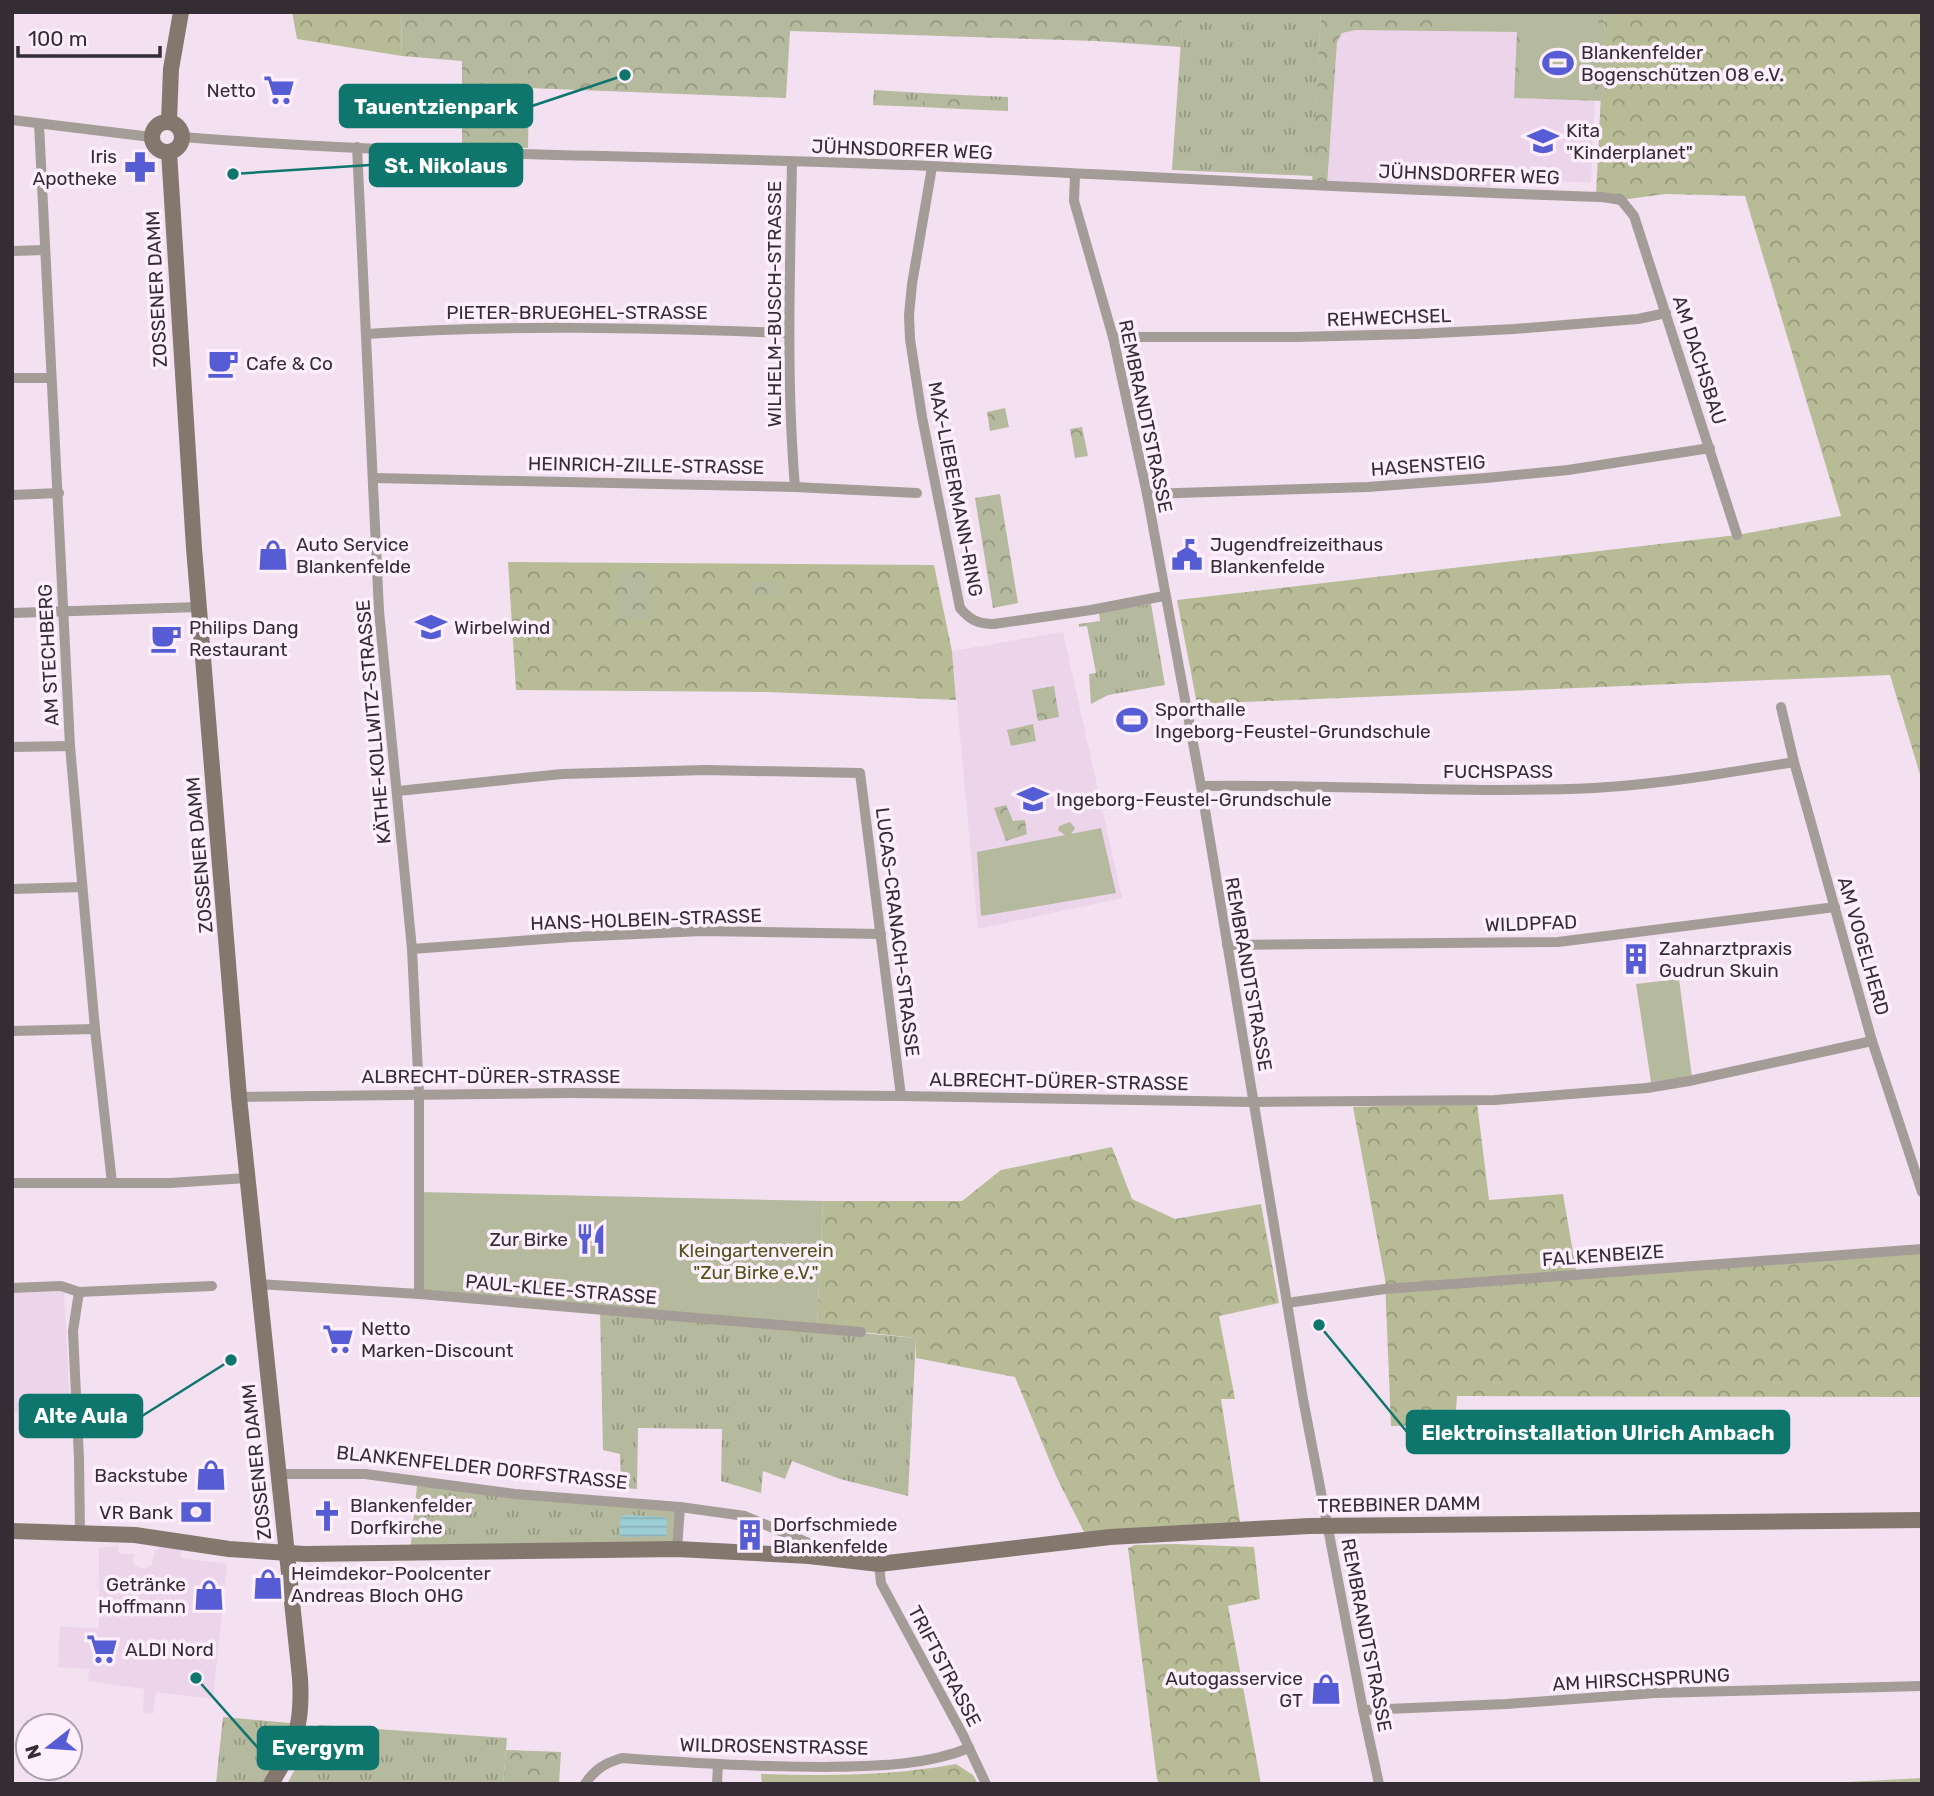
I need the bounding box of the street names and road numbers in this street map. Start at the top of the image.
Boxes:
street label: JÜHNSDORFER WEG [811,135,993,164]
street label: JÜHNSDORFER WEG [1378,160,1560,189]
street label: WILHELM-BUSCH-STRASSE [763,181,786,427]
street label: ZOSSENER DAMM [141,210,172,368]
street label: AM DACHSBAU [1668,293,1731,428]
street label: PIETER-BRUEGHEL-STRASSE [446,301,708,324]
street label: REHWECHSEL [1326,304,1452,331]
street label: REMBRANDTSTRASSE [1114,318,1177,515]
street label: MAX-LIEBERMANN-RING [923,379,988,599]
street label: HASENSTEIG [1370,450,1486,481]
street label: HEINRICH-ZILLE-STRASSE [528,452,764,479]
street label: AM STECHBERG [33,583,64,727]
street label: KÄTHE-KOLLWITZ-STRASSE [351,599,396,845]
street label: FUCHSPASS [1443,760,1553,783]
street label: ZOSSENER DAMM [181,776,218,934]
street label: LUCAS-CRANACH-STRASSE [871,806,924,1058]
street label: AM VOGELHERD [1833,874,1894,1018]
street label: REMBRANDTSTRASSE [1220,875,1277,1073]
street label: HANS-HOLBEIN-STRASSE [530,904,762,935]
street label: WILDPFAD [1484,910,1578,937]
street label: ALBRECHT-DÜRER-STRASSE [361,1065,621,1088]
street label: ALBRECHT-DÜRER-STRASSE [929,1068,1189,1095]
street label: FALKENBEIZE [1541,1240,1665,1271]
street label: PAUL-KLEE-STRASSE [464,1270,658,1309]
street label: ZOSSENER DAMM [237,1383,276,1541]
street label: BLANKENFELDER DORFSTRASSE [335,1441,629,1494]
street label: TREBBINER DAMM [1317,1492,1481,1517]
street label: REMBRANDTSTRASSE [1336,1536,1397,1734]
street label: TRIFTSTRASSE [903,1602,986,1731]
street label: AM HIRSCHSPRUNG [1552,1663,1730,1696]
street label: WILDROSENSTRASSE [679,1733,869,1760]

